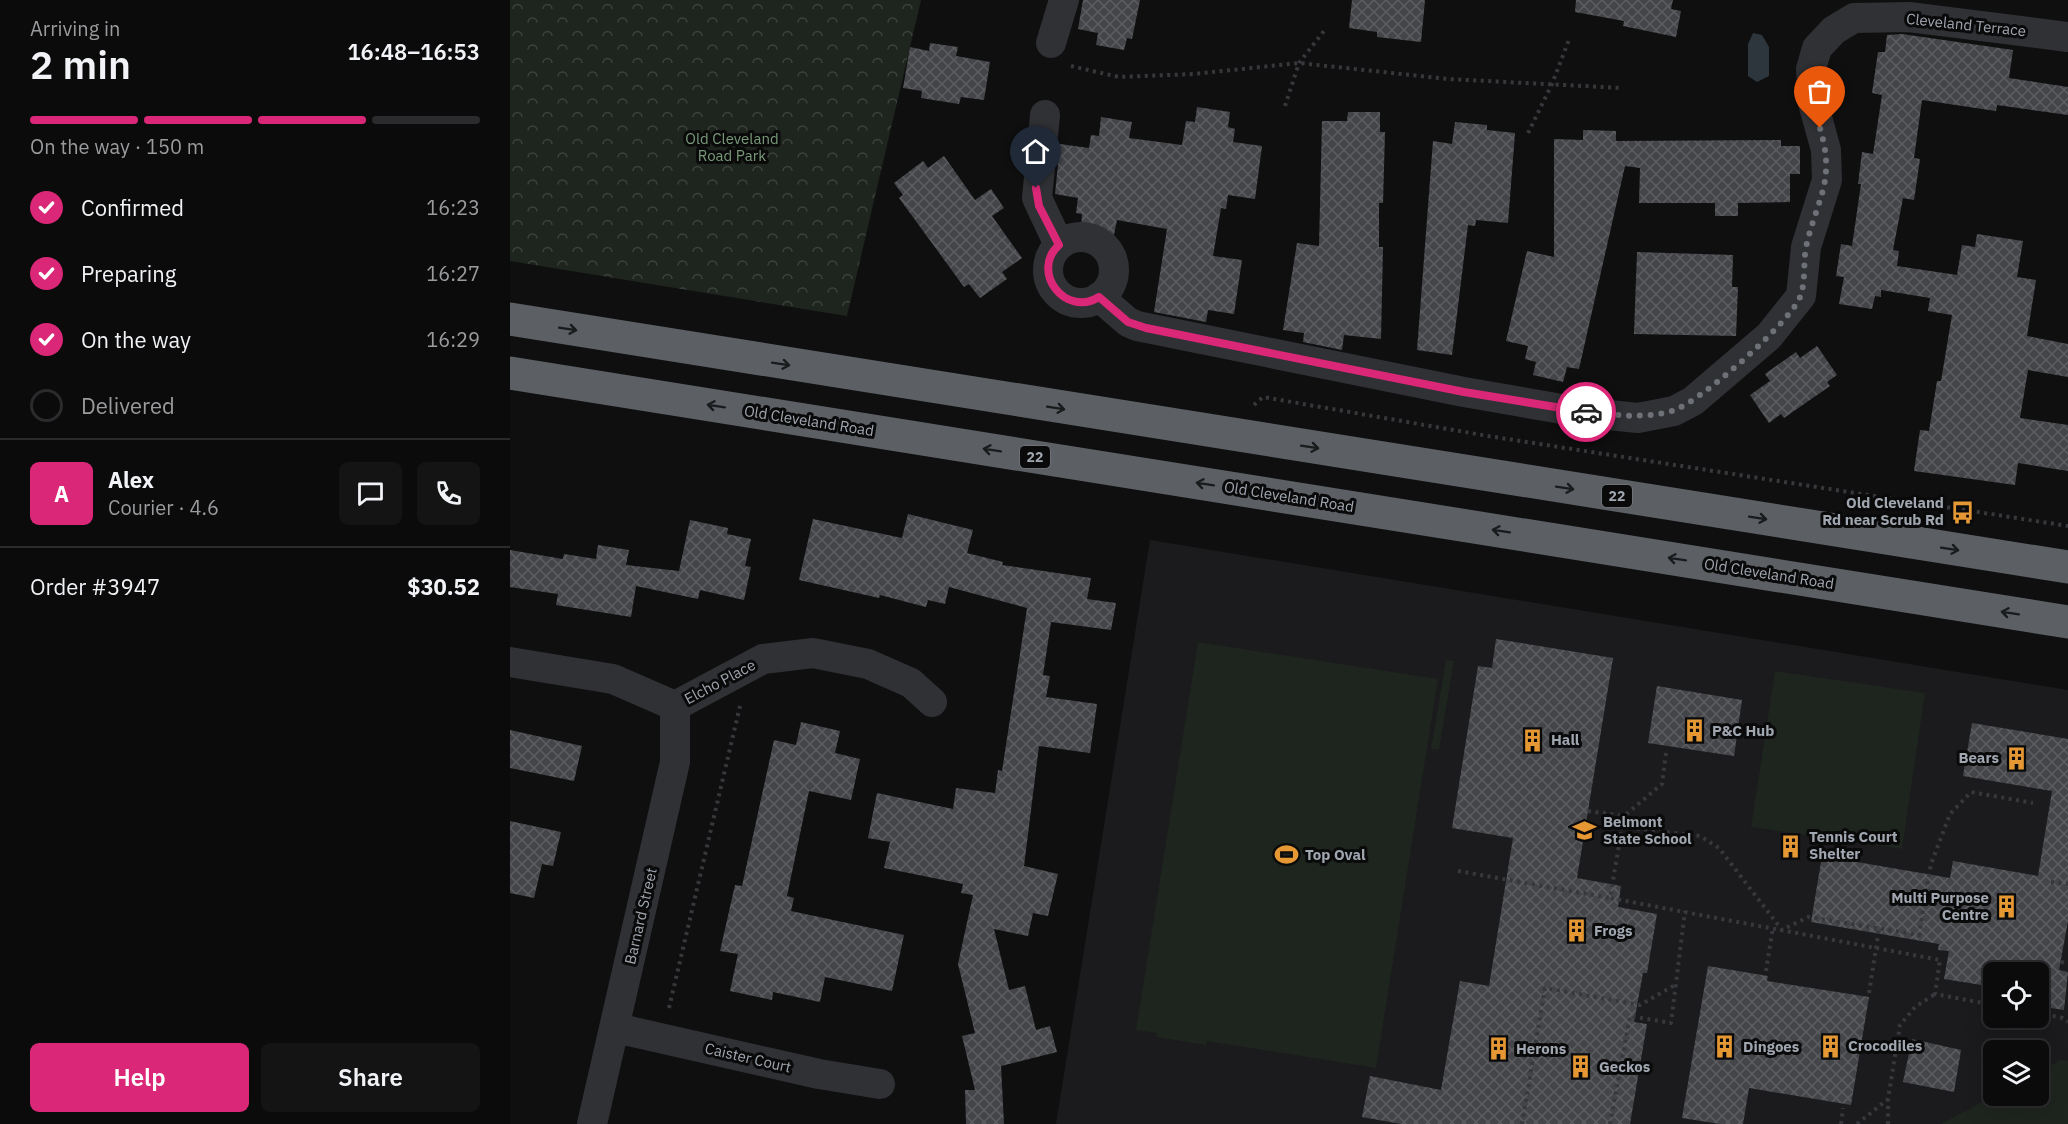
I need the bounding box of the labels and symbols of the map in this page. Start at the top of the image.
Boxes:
street label: Cleveland Terrace [1905,9,2027,40]
pin [1794,66,1845,128]
pin [1010,126,1061,188]
park label: Old Cleveland Road Park [685,129,779,165]
one-way arrow [557,324,577,335]
one-way arrow [770,359,790,370]
courier [1556,382,1616,442]
one-way arrow [707,401,727,412]
street label: Old Cleveland Road [743,401,875,440]
one-way arrow [1046,402,1066,413]
one-way arrow [1300,442,1320,453]
one-way arrow [982,444,1002,455]
road number: 22 [1020,446,1050,468]
street label: Old Cleveland Road [1223,477,1355,516]
one-way arrow [1196,478,1215,489]
one-way arrow [1555,482,1574,493]
road number: 22 [1602,485,1632,507]
place label: Old Cleveland Rd near Scrub Rd [1822,493,1944,529]
bus stop icon: Old Cleveland Rd near Scrub Rd [1949,499,1975,525]
one-way arrow [1747,513,1767,524]
one-way arrow [1492,525,1512,536]
one-way arrow [1940,543,1960,554]
one-way arrow [1668,553,1688,564]
street label: Old Cleveland Road [1703,554,1835,593]
one-way arrow [2001,607,2021,618]
street label: Elcho Place [681,655,759,708]
building icon: P&C Hub [1681,718,1707,744]
place label: P&C Hub [1712,721,1774,740]
building icon: Hall [1520,727,1546,753]
place label: Hall [1551,730,1580,749]
building icon: Bears [2004,745,2030,771]
place label: Bears [1958,748,1999,767]
place label: Belmont State School [1603,812,1692,848]
school or university icon: Belmont State School [1572,818,1598,844]
place label: Tennis Court Shelter [1809,827,1898,863]
building icon: Tennis Court Shelter [1778,833,1804,859]
sports icon: Top Oval [1274,842,1300,868]
place label: Top Oval [1305,845,1366,864]
street label: Barnard Street [620,866,661,966]
place label: Multi Purpose Centre [1891,888,1989,924]
building icon: Multi Purpose Centre [1994,894,2020,920]
building icon: Frogs [1563,918,1589,944]
place label: Frogs [1594,921,1633,940]
building icon: Crocodiles [1817,1033,1843,1059]
building icon: Dingoes [1712,1034,1738,1060]
building icon: Herons [1485,1036,1511,1062]
place label: Crocodiles [1848,1036,1923,1055]
place label: Dingoes [1743,1037,1800,1056]
street label: Caister Court [703,1038,793,1077]
place label: Herons [1516,1039,1567,1058]
building icon: Geckos [1568,1054,1594,1080]
place label: Geckos [1599,1057,1651,1076]

